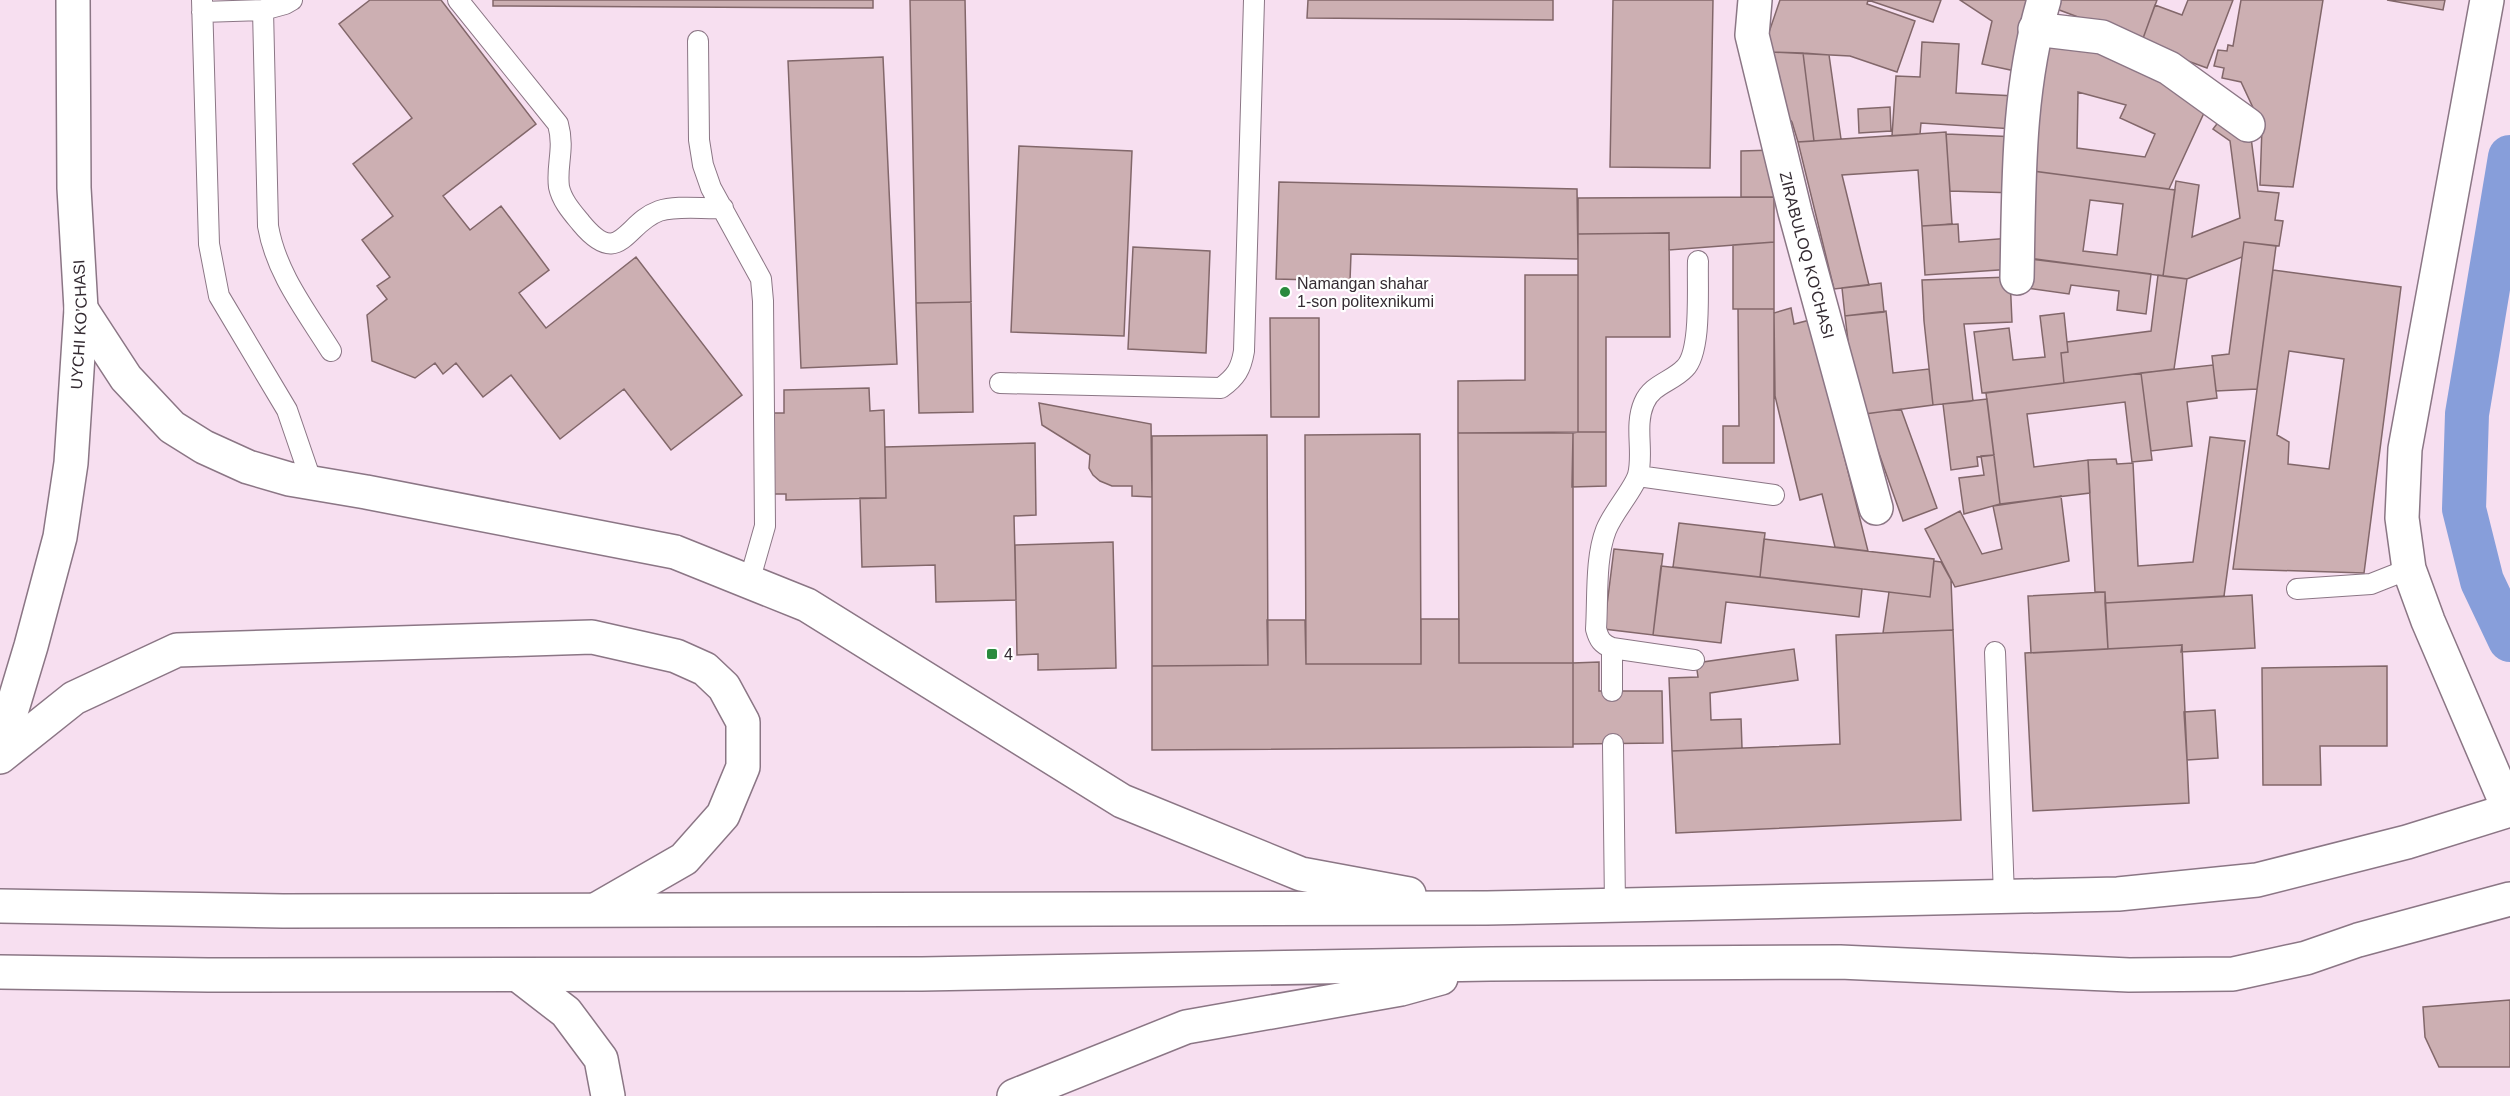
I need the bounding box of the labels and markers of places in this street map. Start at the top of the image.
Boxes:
place label: Namangan shahar 1-son politexnikumi [1297,275,1434,310]
marker: Namangan shahar 1-son politexnikumi [1278,285,1292,299]
place label: 4 [1004,646,1013,663]
marker: 4 [985,647,999,661]

